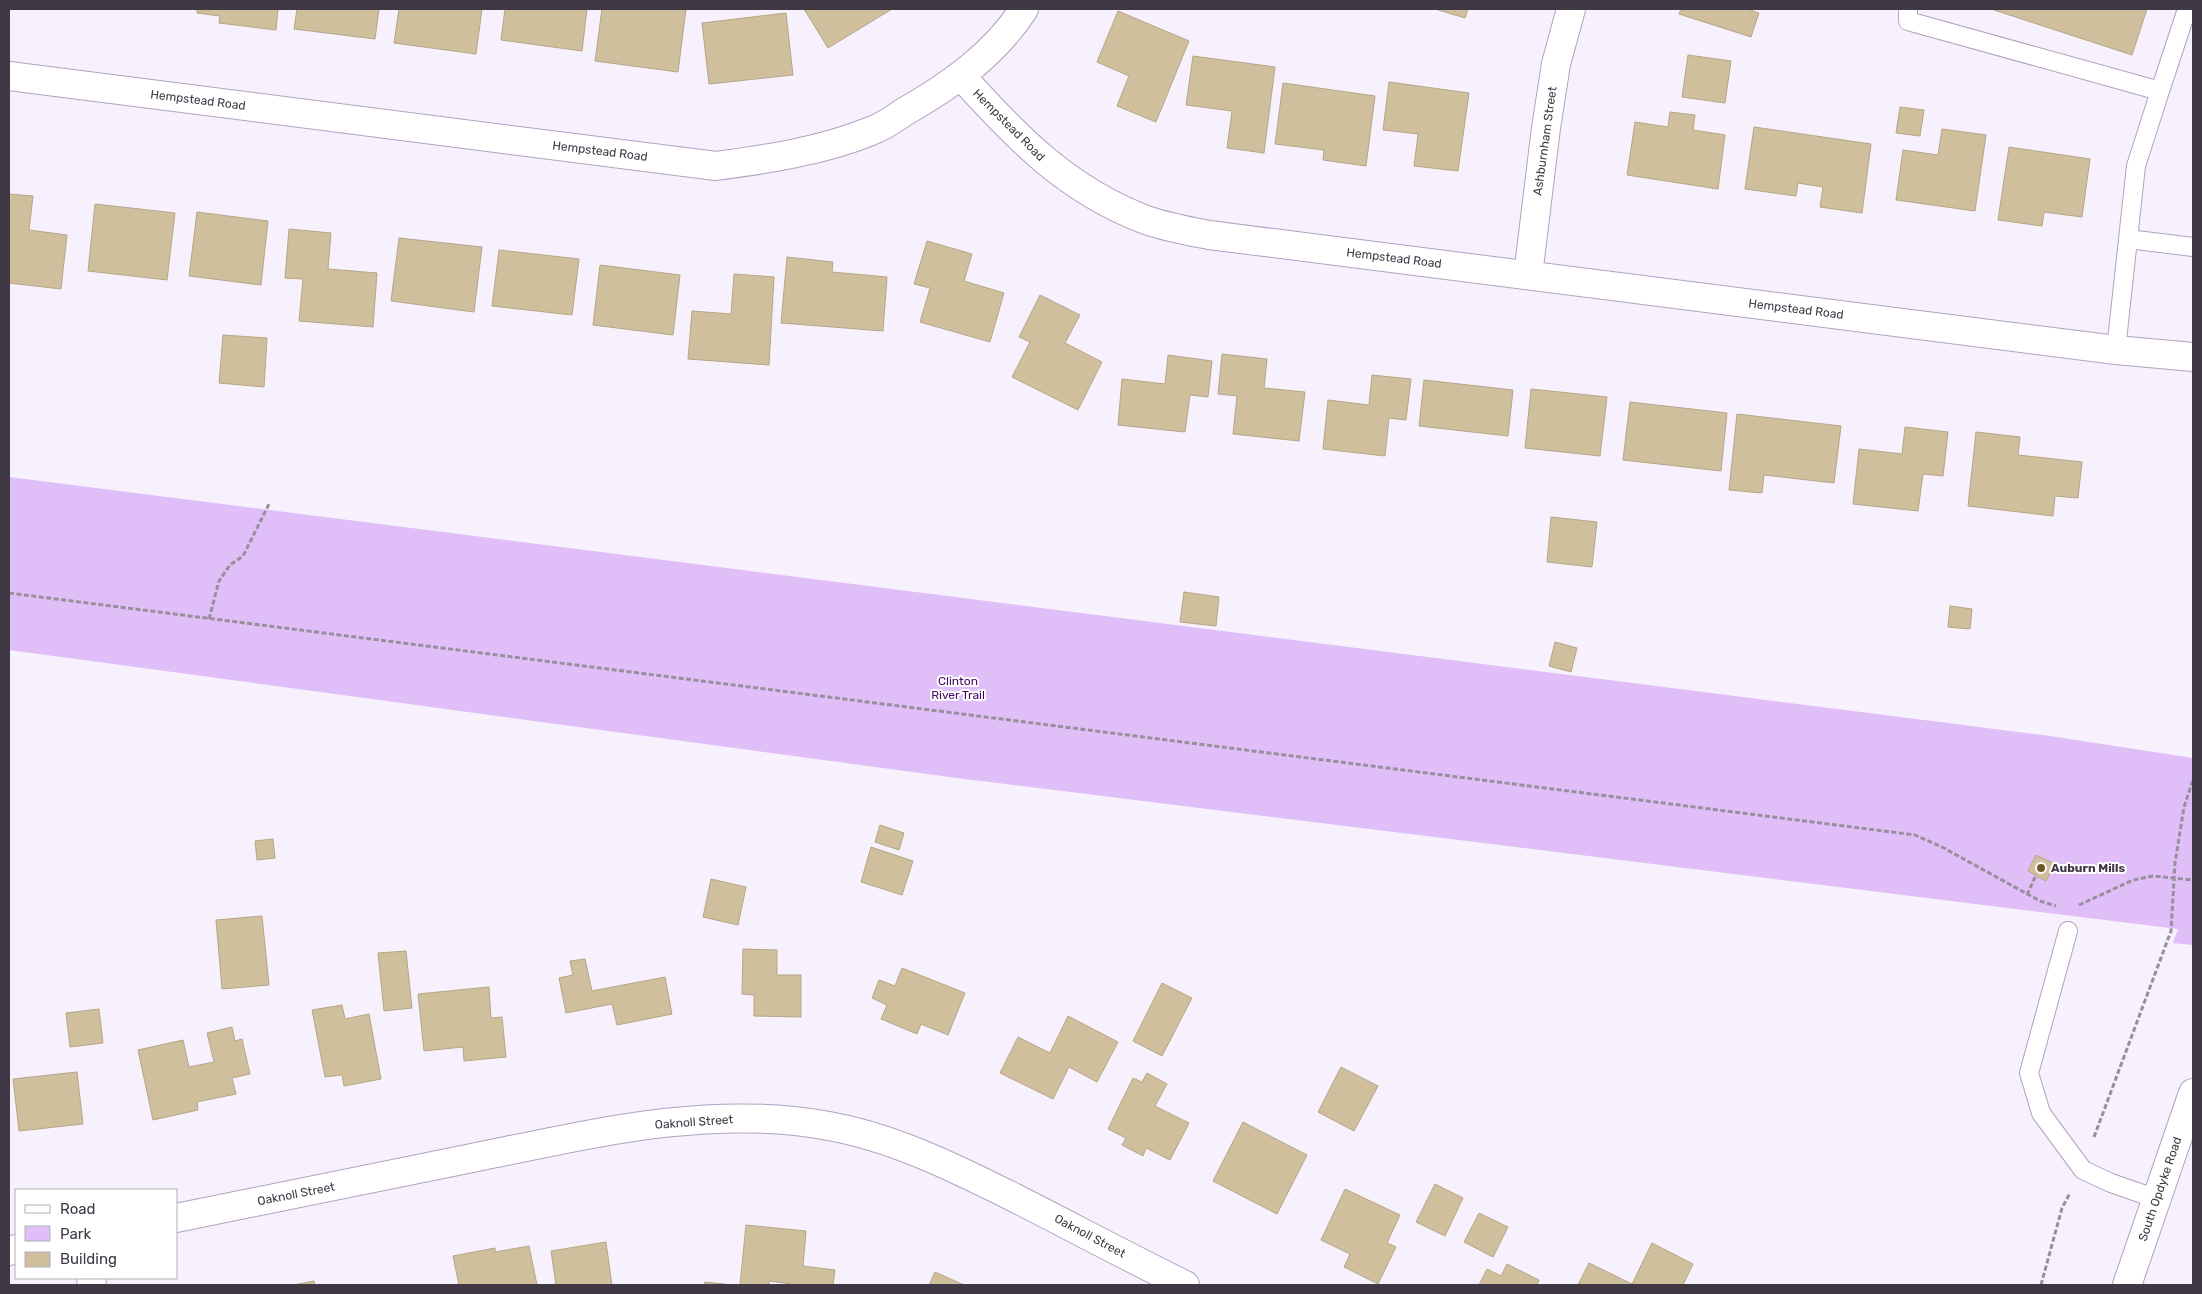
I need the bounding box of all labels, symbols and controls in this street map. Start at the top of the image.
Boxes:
street label: Ashburnham Street [1530,85,1560,196]
street label: Hempstead Road [970,86,1048,164]
street label: Hempstead Road [150,87,246,113]
street label: Hempstead Road [552,138,648,164]
street label: Hempstead Road [1346,245,1442,271]
street label: Hempstead Road [1748,296,1844,322]
park label: Clinton River Trail [931,674,985,702]
place label: Auburn Mills [2051,861,2125,875]
marker: Auburn Mills [2035,862,2047,874]
street label: Oaknoll Street [654,1112,734,1132]
street label: South Opdyke Road [2136,1135,2184,1243]
street label: Oaknoll Street [256,1180,336,1208]
legend [15,1189,178,1279]
text: Road [60,1200,96,1218]
street label: Oaknoll Street [1052,1211,1128,1261]
text: Park [60,1225,91,1243]
text: Building [60,1250,117,1268]

